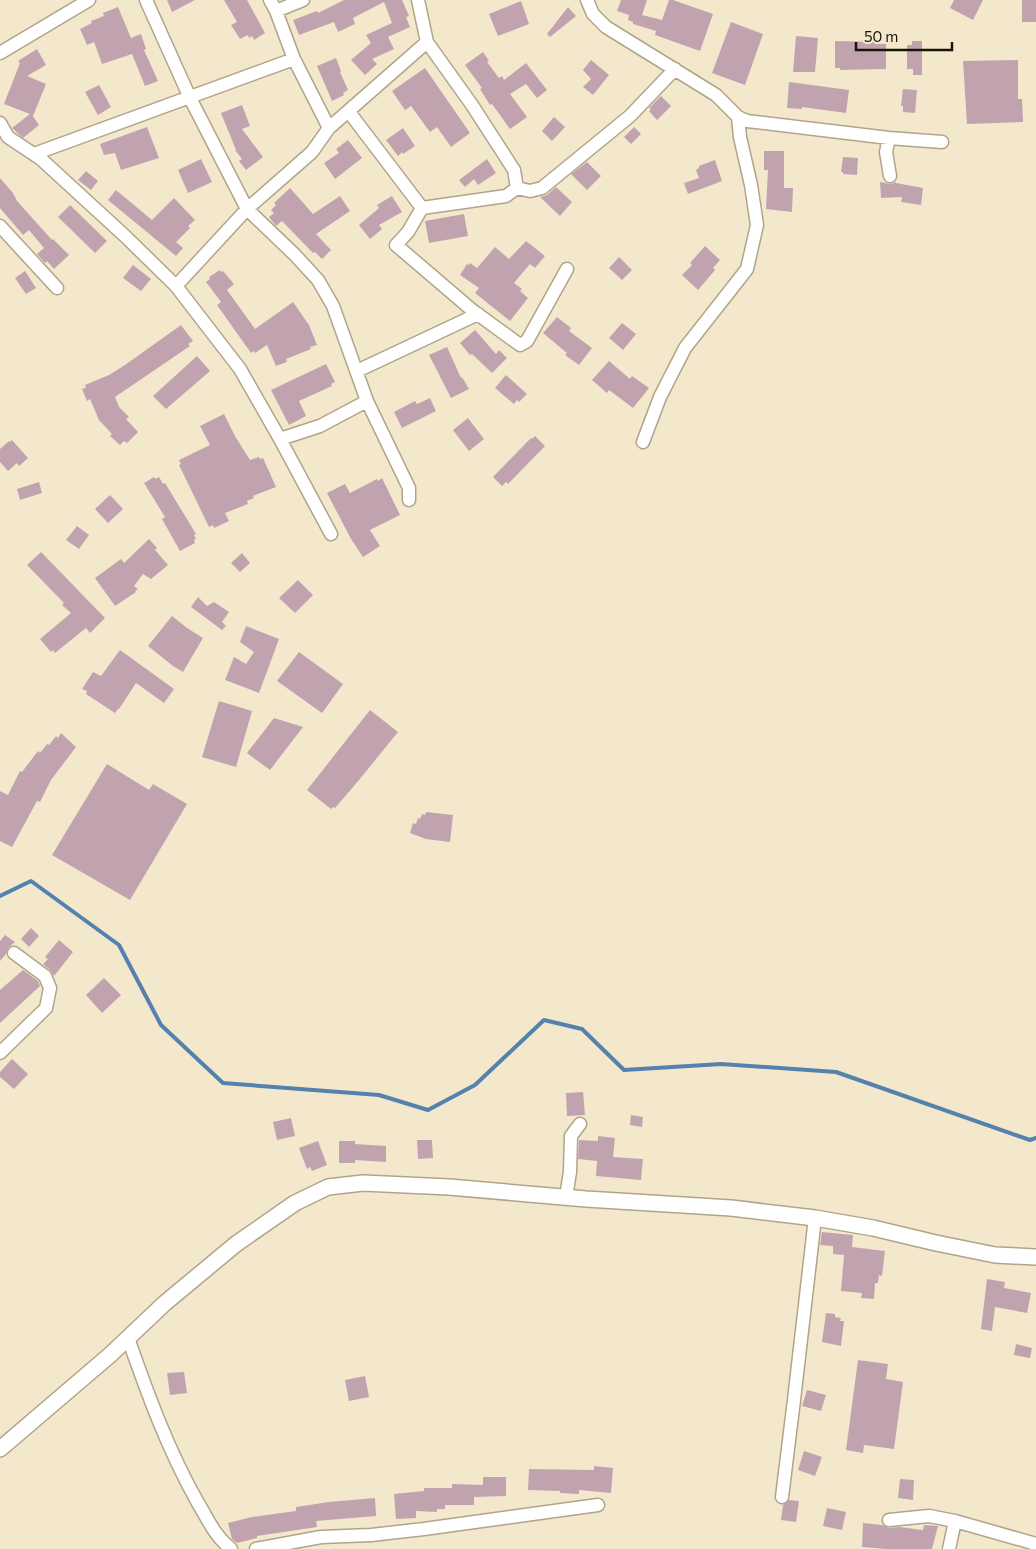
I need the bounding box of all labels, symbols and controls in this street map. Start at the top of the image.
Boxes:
scale bar [856,20,952,52]
text: 50 m [864,27,898,45]

